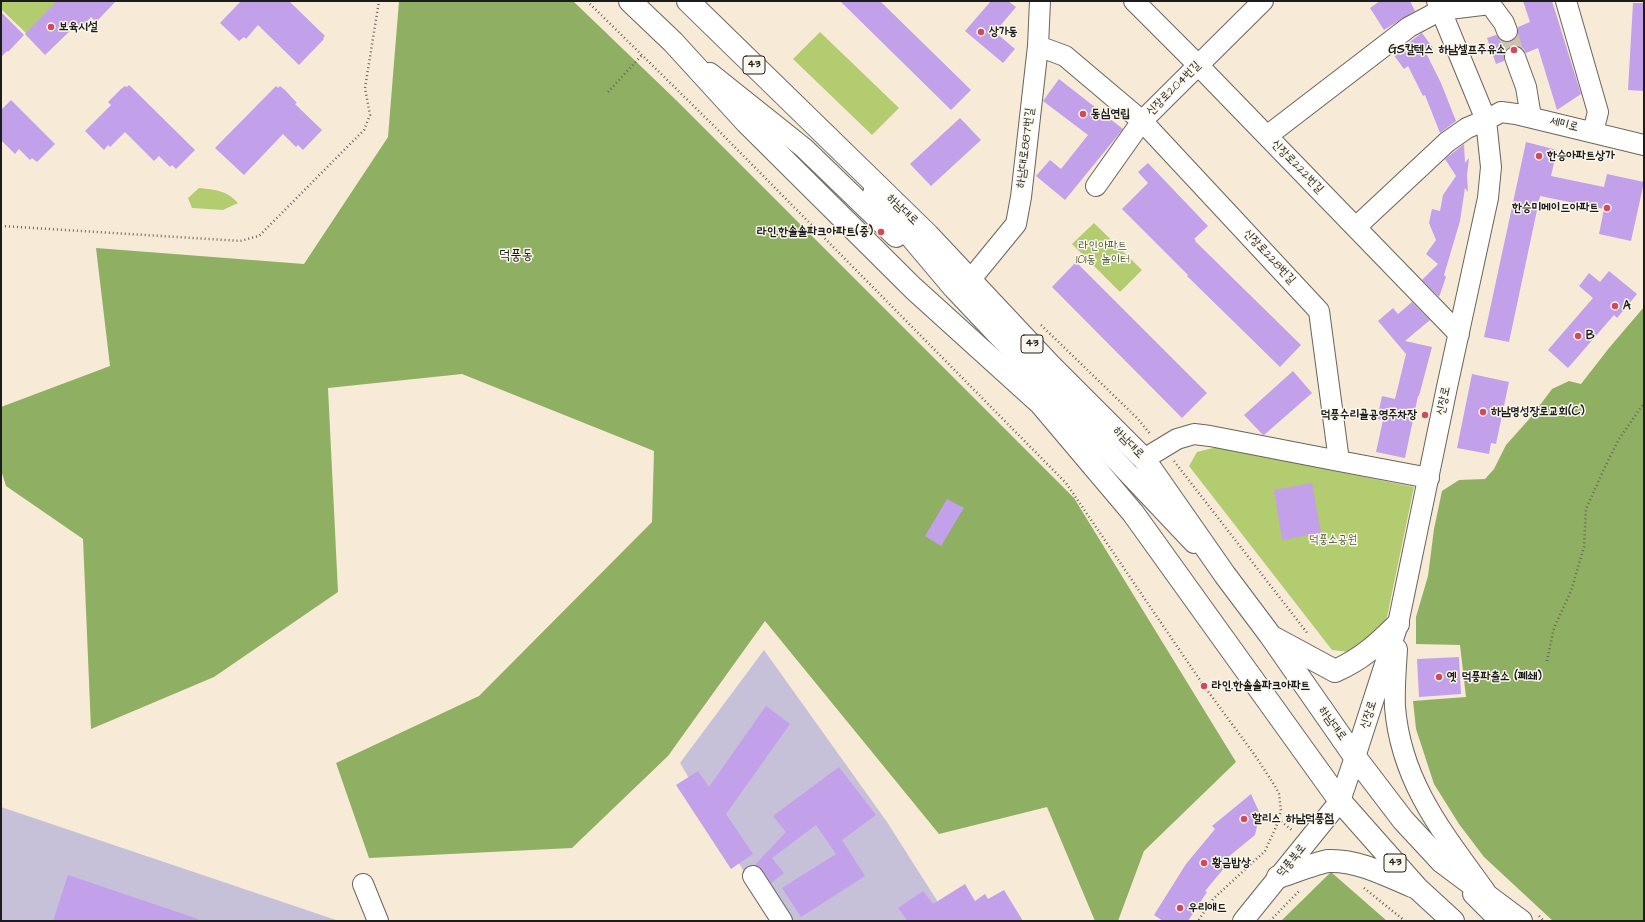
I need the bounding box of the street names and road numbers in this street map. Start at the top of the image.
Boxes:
road number: 43 [743,56,765,74]
street label: 신장로204번길 [1144,59,1204,119]
street label: 하남대로887번길 [1014,107,1038,189]
street label: 세미로 [1548,115,1580,135]
street label: 신장로222번길 [1268,137,1326,197]
street label: 하남대로 [883,191,921,229]
street label: 신장로228번길 [1240,227,1298,287]
road number: 43 [1021,335,1043,353]
street label: 신장로 [1434,385,1454,417]
street label: 하남대로 [1109,424,1147,462]
street label: 신장로 [1358,699,1380,731]
street label: 하남대로 [1315,704,1349,744]
street label: 덕풍북로 [1274,841,1310,881]
road number: 43 [1384,854,1406,872]

